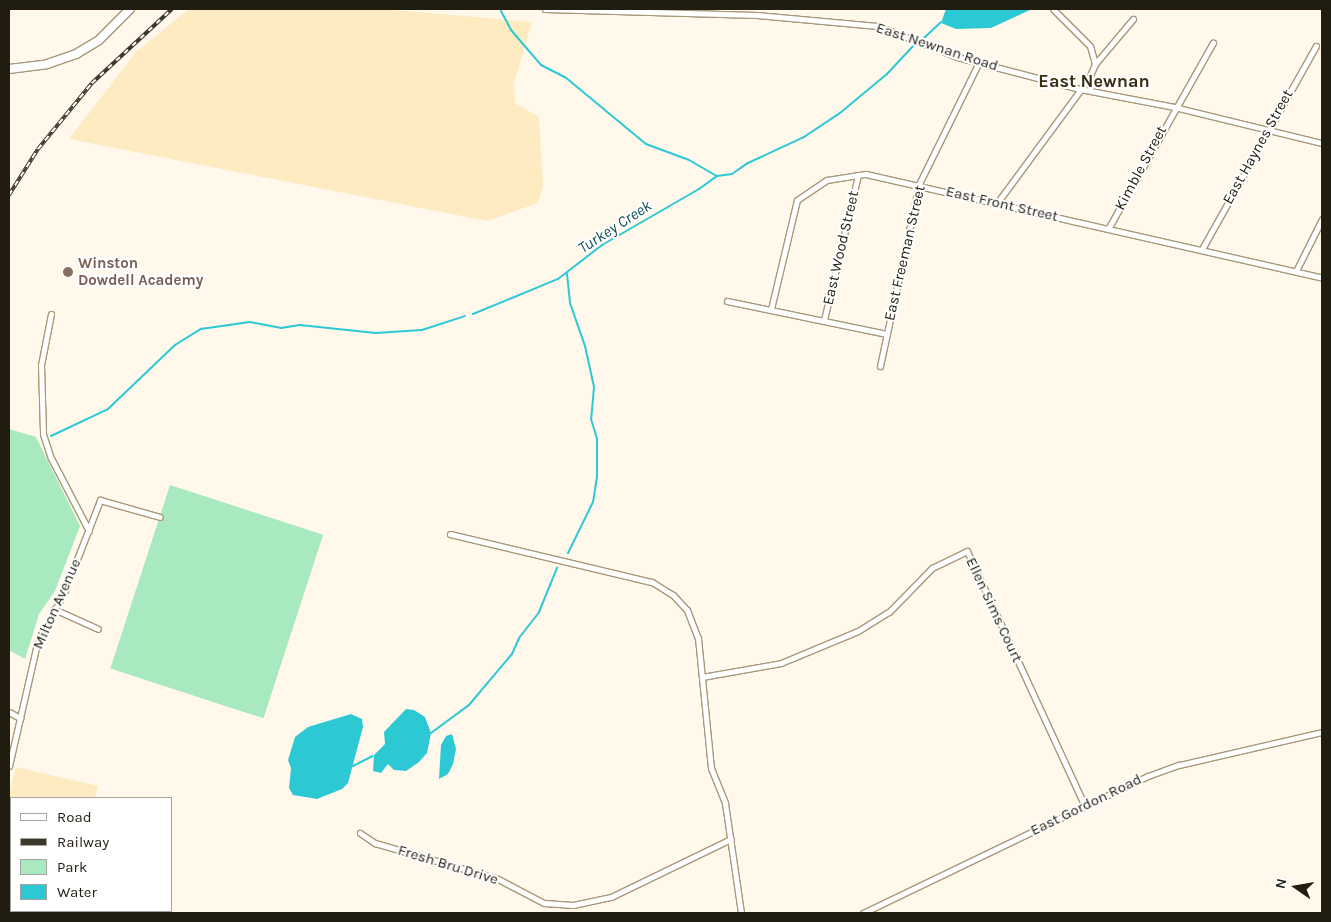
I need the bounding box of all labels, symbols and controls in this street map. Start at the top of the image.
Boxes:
street label: East Newnan Road [874,19,1000,75]
district label: East Newnan [1038,70,1150,92]
street label: East Haynes Street [1219,86,1297,208]
street label: Kimble Street [1111,123,1171,213]
street label: East Front Street [944,182,1060,226]
street label: East Freeman Street [881,183,929,323]
street label: East Wood Street [819,189,863,307]
water label: Turkey Creek [575,196,655,258]
place label: Winston Dowdell Academy [78,254,203,289]
marker: Winston Dowdell Academy [62,266,74,278]
street label: Ellen Sims Court [962,555,1026,665]
street label: Milton Avenue [29,556,85,652]
street label: East Gordon Road [1028,770,1144,840]
legend [10,797,172,912]
text: Road [57,808,92,826]
text: Railway [57,833,109,851]
street label: Fresh Bru Drive [396,841,500,889]
text: Park [57,858,87,876]
north arrow [1271,862,1321,912]
text: N [1271,877,1290,890]
text: Water [57,883,97,901]

